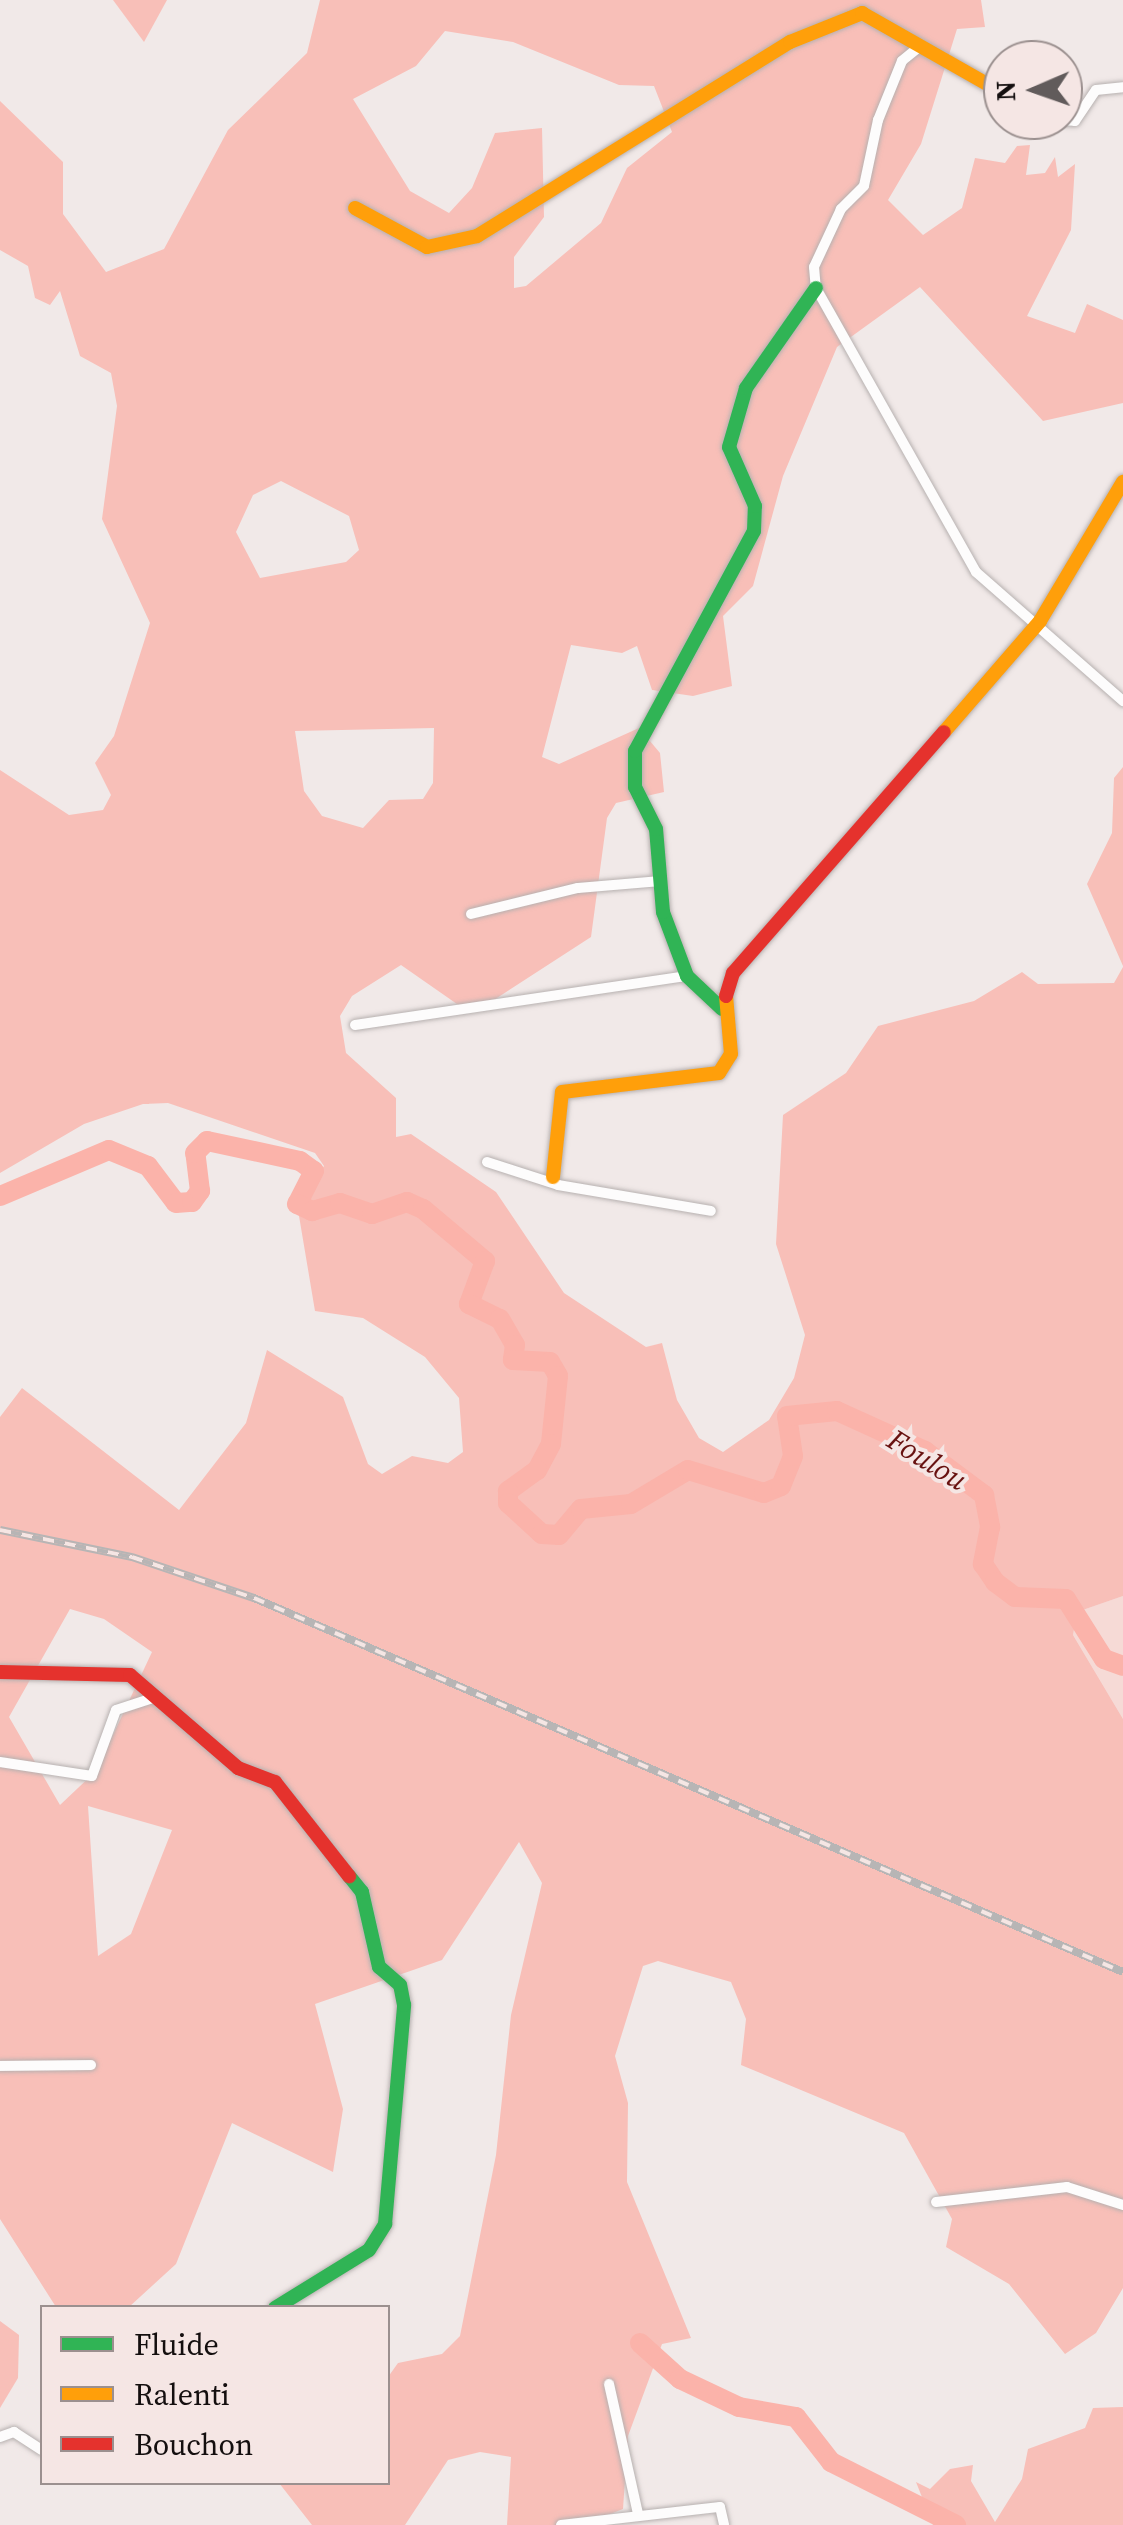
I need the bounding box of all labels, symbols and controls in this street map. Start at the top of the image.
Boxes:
north arrow [983,40,1083,140]
text: N [986,80,1024,102]
water label: Foulou [881,1422,973,1498]
legend [40,2305,390,2485]
text: Fluide [134,2324,219,2365]
text: Ralenti [134,2374,230,2415]
text: Bouchon [134,2424,253,2465]

